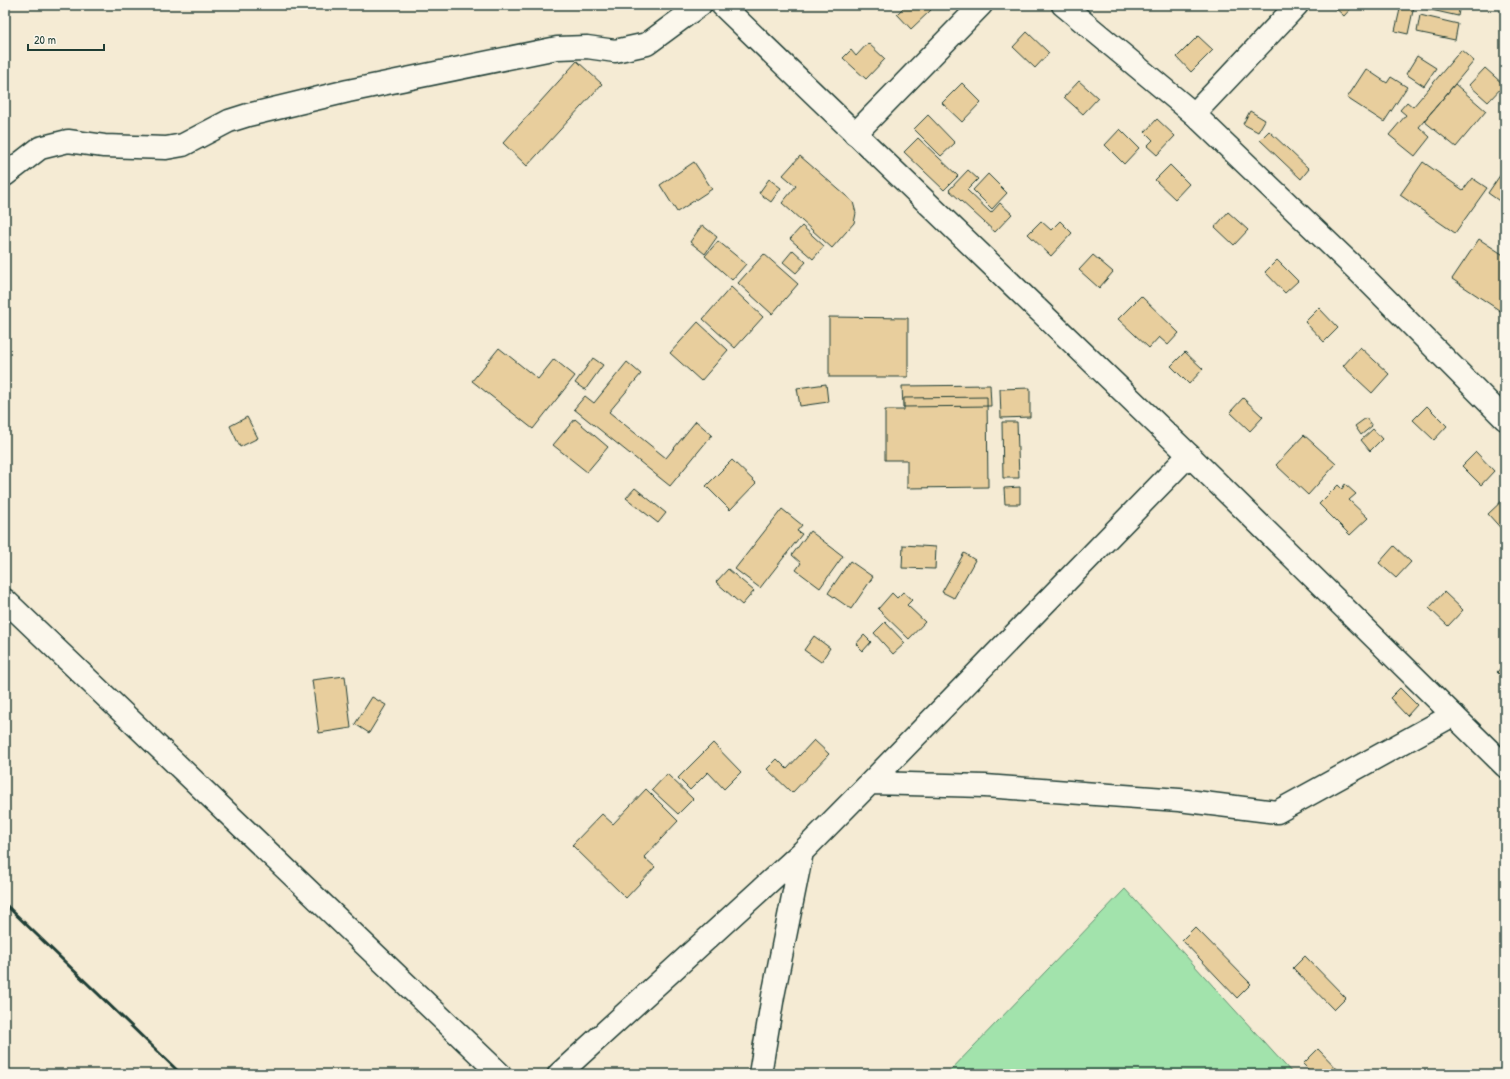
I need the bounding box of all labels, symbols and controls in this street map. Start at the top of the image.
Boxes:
scale bar [28,26,104,52]
text: 20 m [34,31,56,48]

